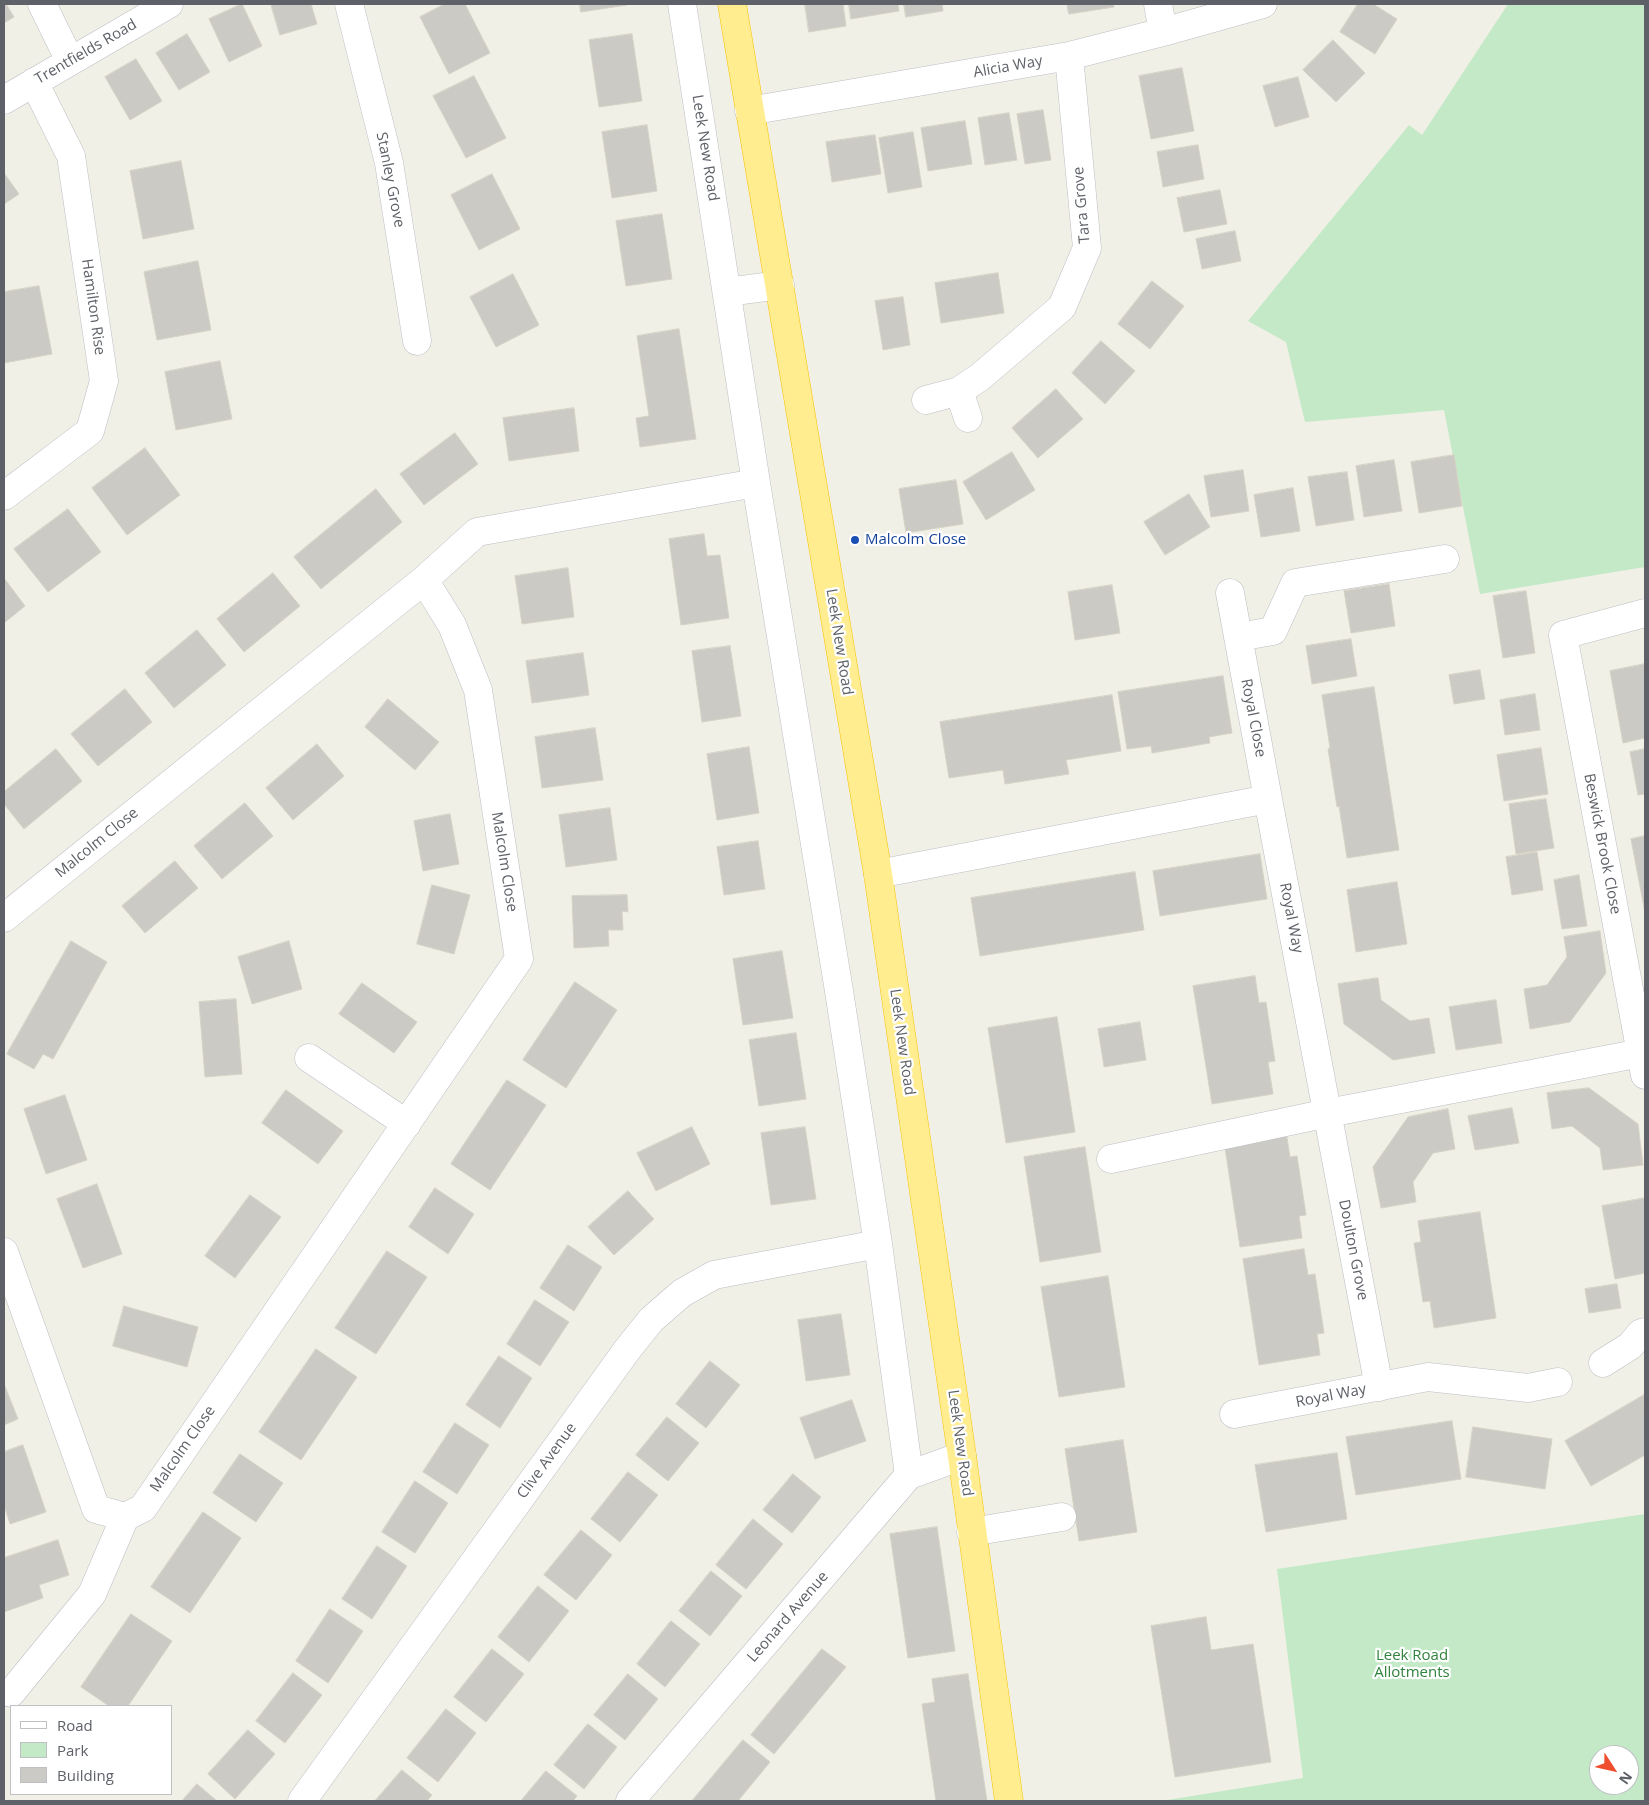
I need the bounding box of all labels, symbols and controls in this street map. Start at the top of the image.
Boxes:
street label: Trentfields Road [32,16,140,88]
street label: Alicia Way [972,52,1044,82]
street label: Leek New Road [688,94,722,202]
street label: Stanley Grove [372,131,408,229]
street label: Tara Grove [1070,166,1094,244]
street label: Hamilton Rise [77,258,109,356]
place label: Malcolm Close [865,531,966,549]
marker: Malcolm Close [849,534,861,546]
street label: Leek New Road [822,588,856,696]
street label: Royal Close [1237,677,1269,759]
street label: Beswick Brook Close [1580,772,1624,916]
street label: Malcolm Close [52,804,142,882]
street label: Malcolm Close [487,811,521,913]
street label: Royal Way [1275,881,1307,955]
street label: Leek New Road [886,988,918,1096]
street label: Doulton Grove [1334,1198,1372,1302]
street label: Royal Way [1294,1380,1368,1412]
street label: Leek New Road [944,1389,976,1497]
street label: Malcolm Close [147,1402,219,1496]
street label: Clive Avenue [514,1420,580,1502]
street label: Leonard Avenue [744,1568,832,1666]
park label: Leek Road Allotments [1374,1647,1450,1682]
legend [10,1705,172,1795]
text: Road [57,1715,93,1735]
text: Park [57,1740,88,1760]
north arrow [1589,1745,1639,1795]
text: Building [57,1765,114,1785]
text: N [1615,1768,1637,1788]

